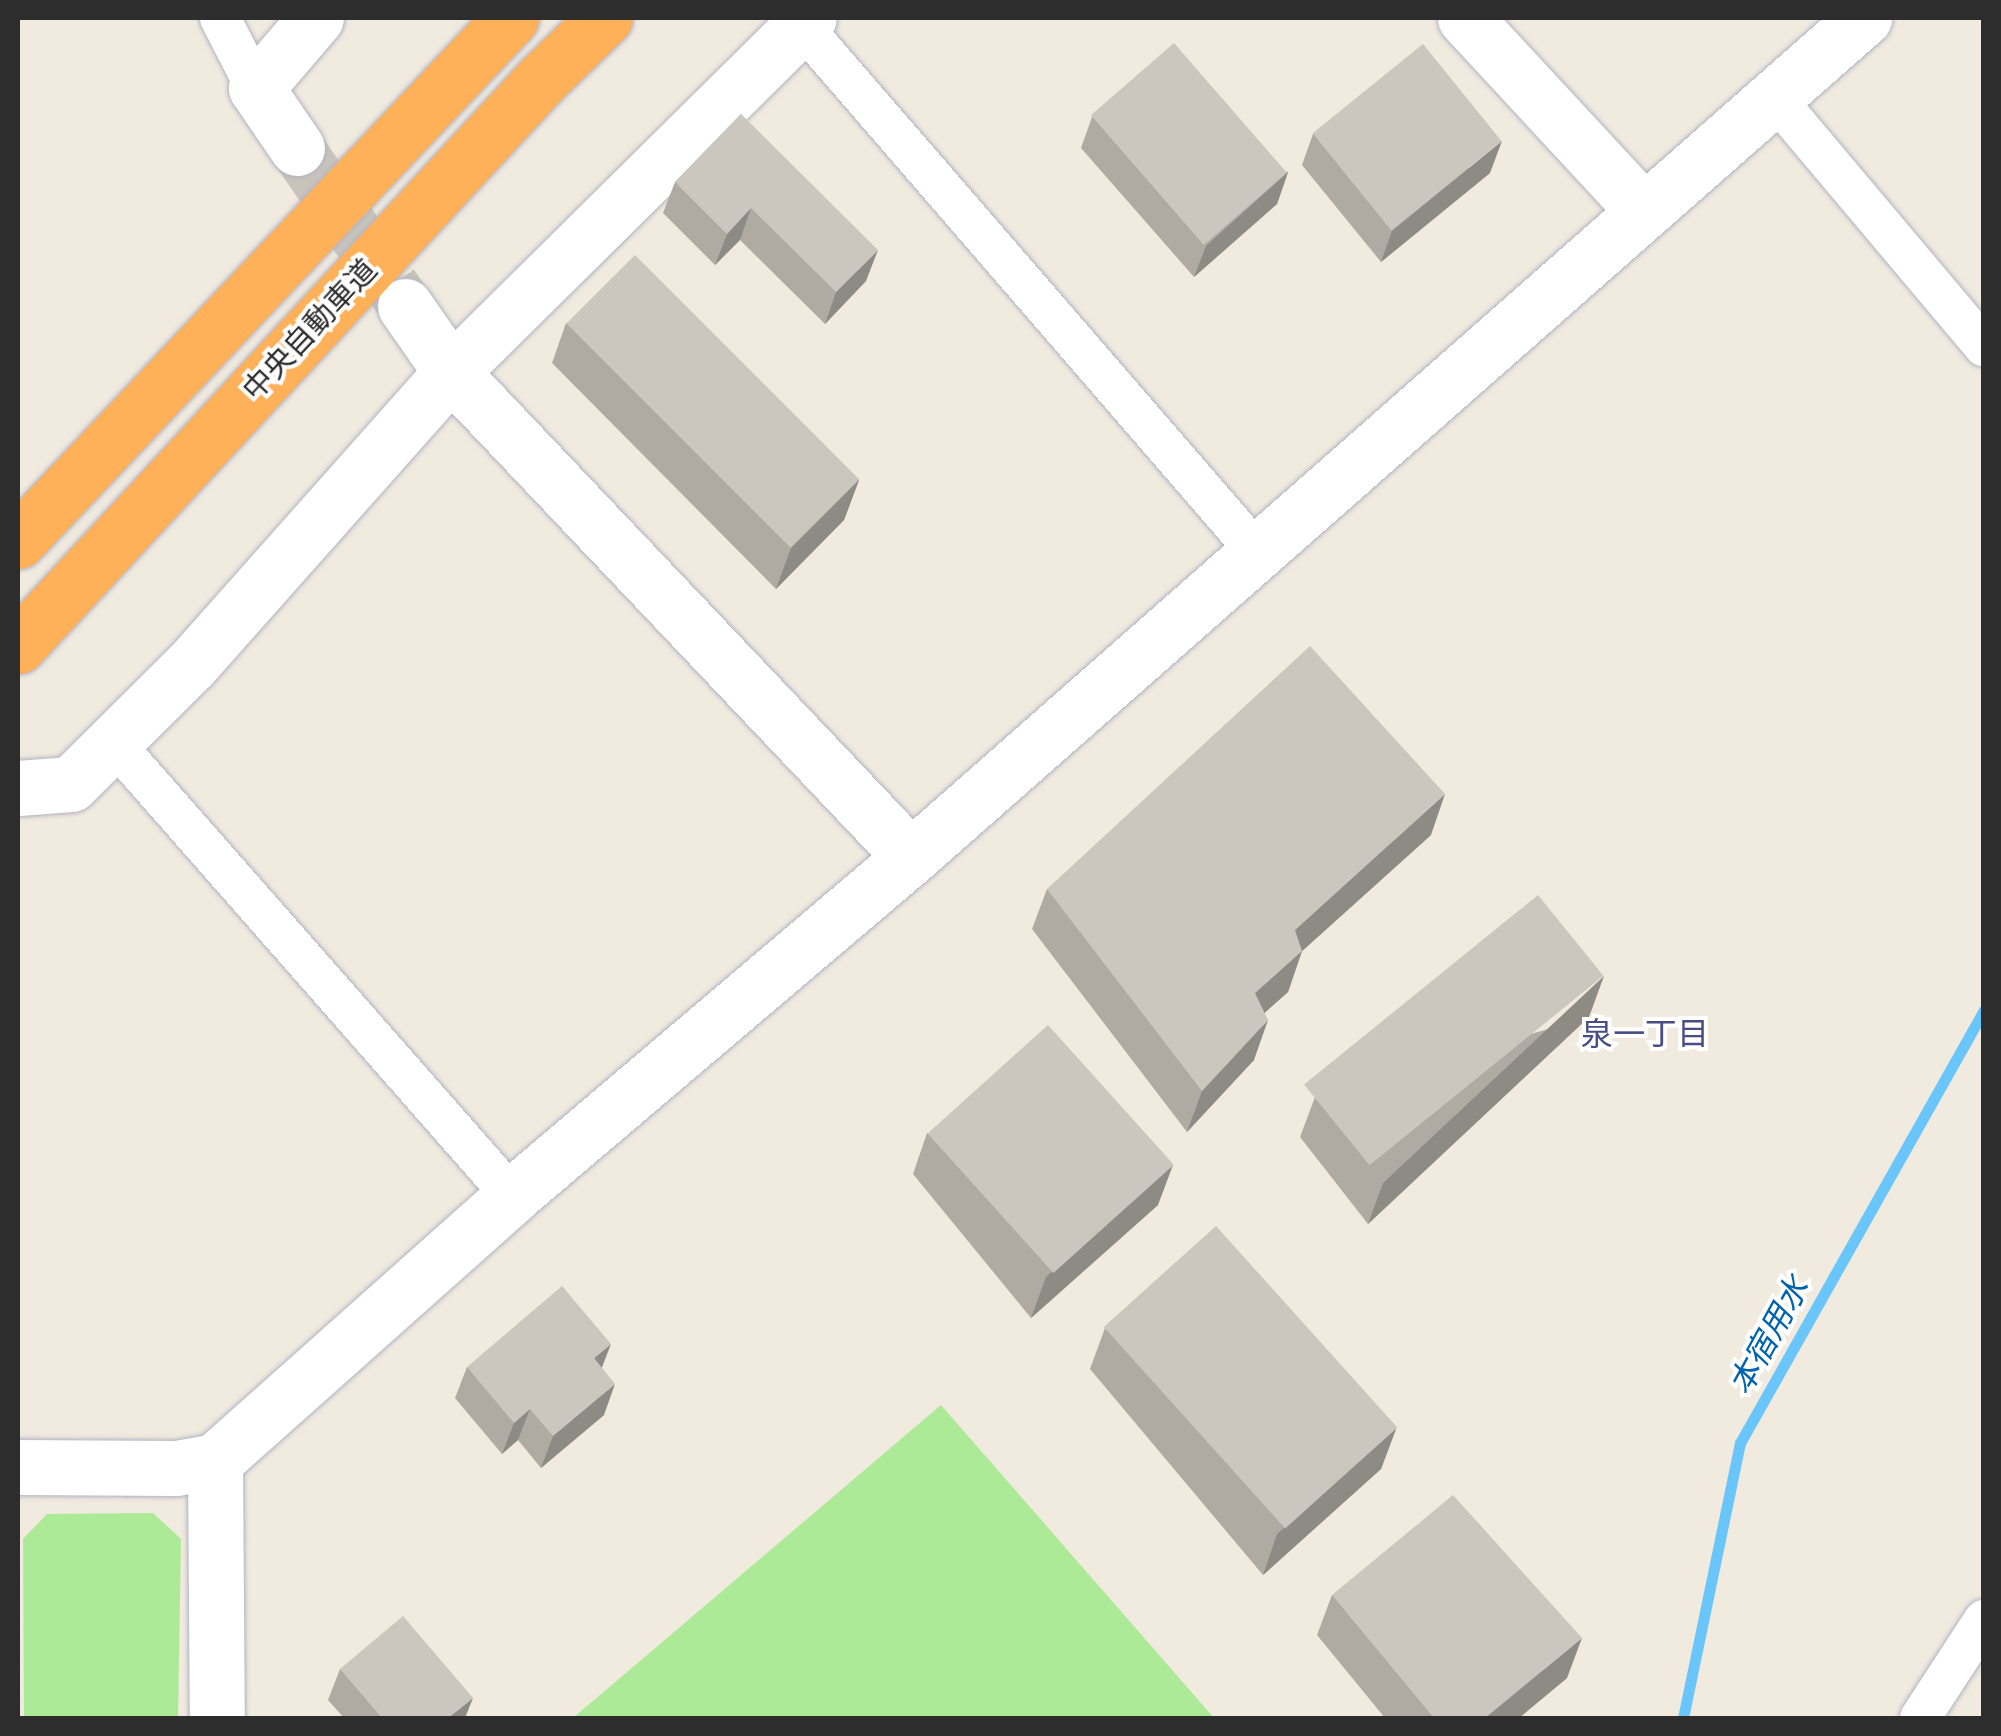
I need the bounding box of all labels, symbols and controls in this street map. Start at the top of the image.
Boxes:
street label: 中央自動車道 [235,252,385,408]
district label: 泉一丁目 [1581,1015,1709,1053]
water label: 本宿用水 [1721,1271,1817,1401]

